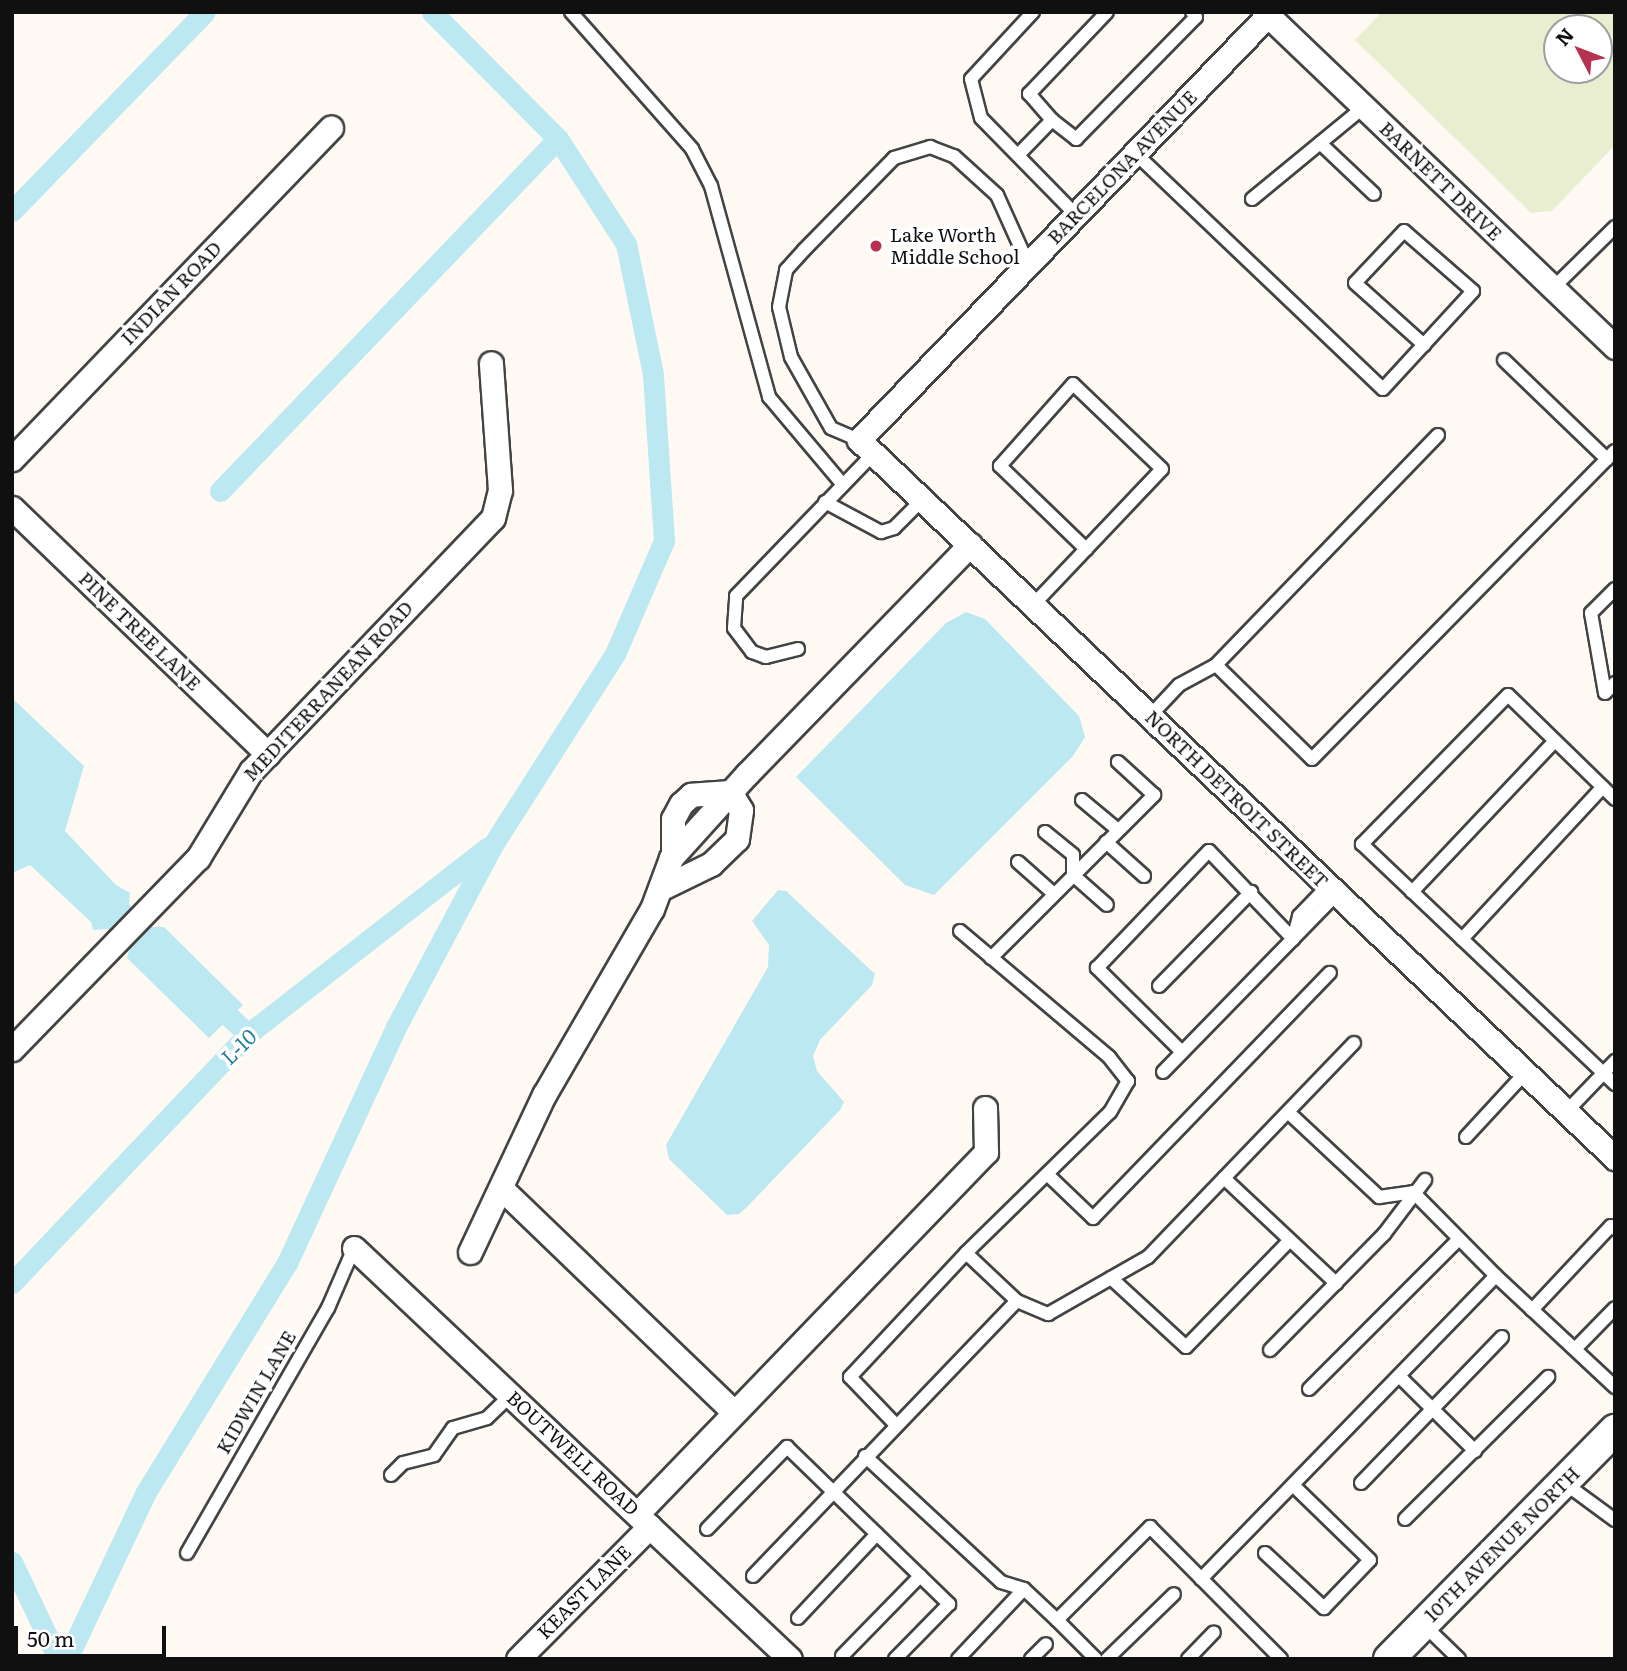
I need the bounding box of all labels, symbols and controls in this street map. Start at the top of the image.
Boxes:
north arrow [1543,14,1613,84]
text: N [1548,21,1580,52]
street label: BARCELONA AVENUE [1043,85,1201,249]
street label: BARNETT DRIVE [1375,117,1507,245]
place label: Lake Worth Middle School [890,224,1020,268]
street label: INDIAN ROAD [116,237,226,349]
marker: Lake Worth Middle School [868,238,884,254]
street label: PINE TREE LANE [74,567,206,695]
street label: MEDITERRANEAN ROAD [239,596,417,786]
street label: NORTH DETROIT STREET [1141,705,1333,893]
water label: L-10 [215,1023,261,1069]
street label: KIDWIN LANE [212,1326,300,1458]
street label: BOUTWELL ROAD [502,1386,644,1520]
street label: 10TH AVENUE NORTH [1420,1462,1584,1626]
street label: KEAST LANE [532,1540,636,1644]
scale bar [18,1612,170,1656]
text: 50 m [27,1622,74,1653]

